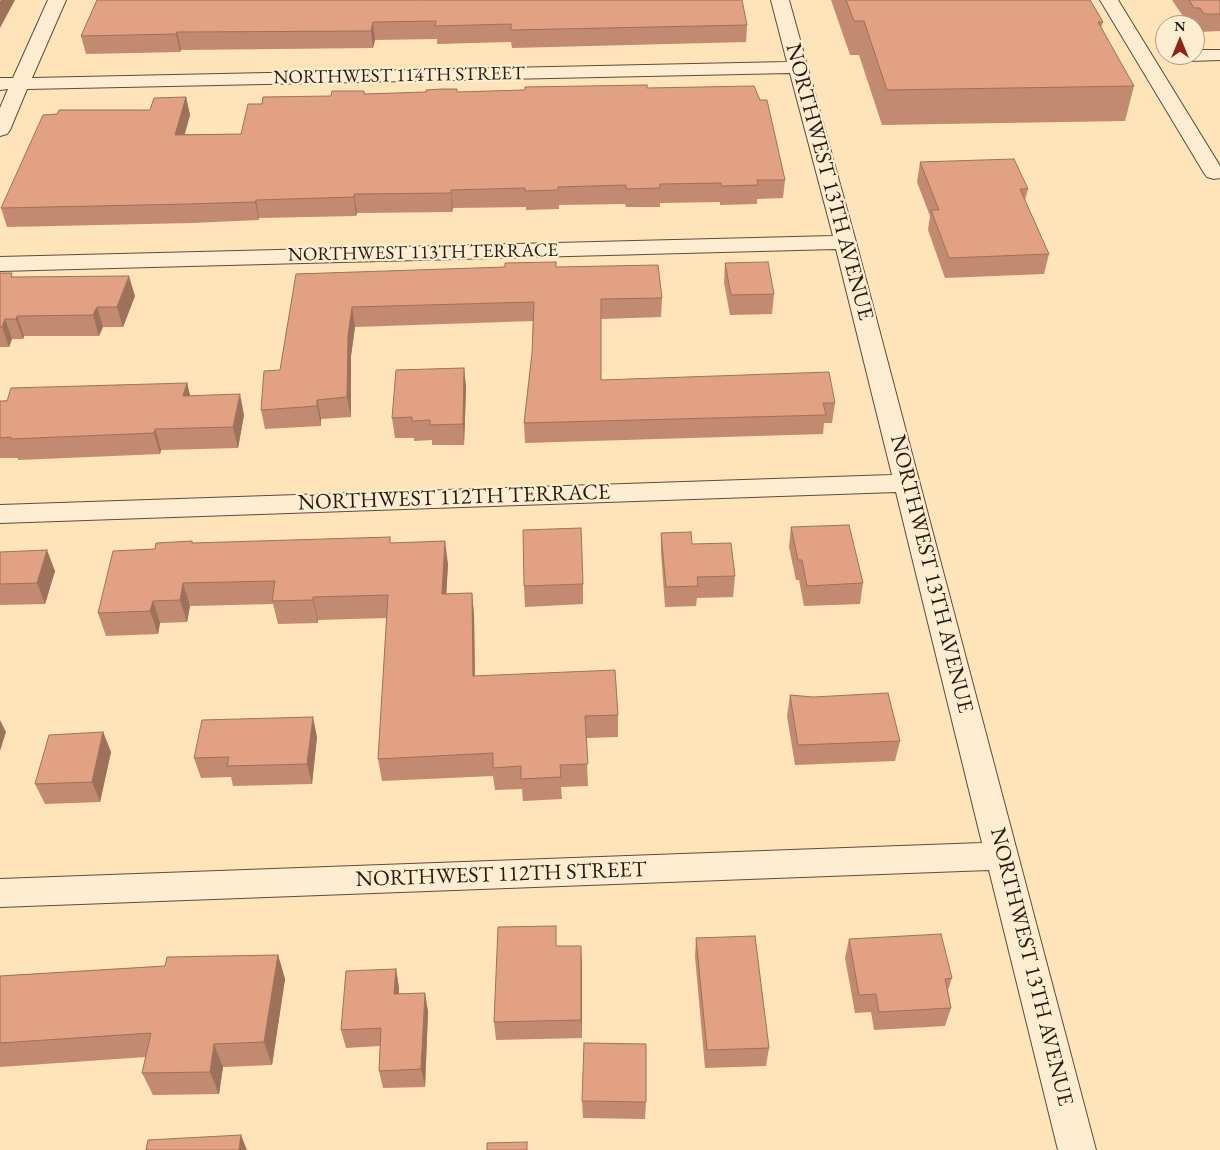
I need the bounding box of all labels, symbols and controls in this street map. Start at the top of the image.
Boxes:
north arrow [1155,15,1205,65]
text: N [1174,17,1186,35]
street label: NORTHWEST 13TH AVENUE [779,41,879,323]
street label: NORTHWEST 114TH STREET [273,62,525,90]
street label: NORTHWEST 113TH TERRACE [288,239,558,267]
street label: NORTHWEST 13TH AVENUE [884,432,978,716]
street label: NORTHWEST 112TH TERRACE [297,479,611,517]
street label: NORTHWEST 13TH AVENUE [984,825,1078,1109]
street label: NORTHWEST 112TH STREET [355,857,647,893]

